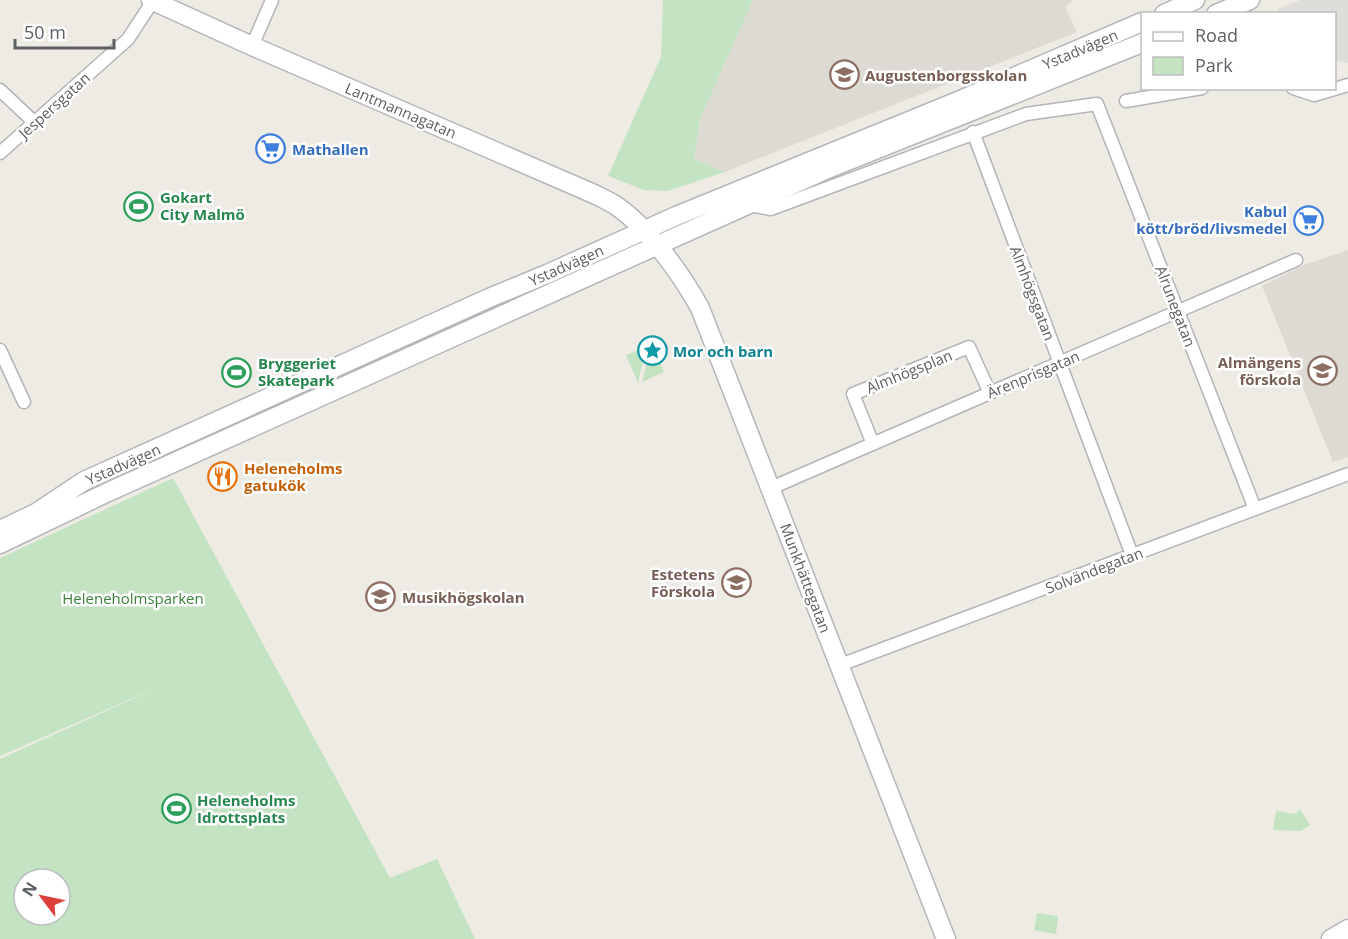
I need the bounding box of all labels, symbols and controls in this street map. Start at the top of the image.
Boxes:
scale bar [15,12,114,50]
legend [1141,12,1336,90]
text: 50 m [24,20,66,44]
text: Road [1195,23,1238,47]
street label: Ystadvägen [1039,24,1121,74]
text: Park [1195,53,1233,77]
school or university icon: Augustenborgsskolan [828,59,860,91]
place label: Augustenborgsskolan [865,65,1027,85]
street label: Jespersgatan [12,68,94,144]
street label: Lantmannagatan [342,78,460,142]
supermarket icon: Mathallen [255,133,287,165]
place label: Mathallen [292,139,369,159]
place label: Gokart City Malmö [160,187,245,224]
sports icon: Gokart City Malmö [123,190,155,222]
place label: Kabul kött/bröd/livsmedel [1136,201,1287,238]
supermarket icon: Kabul kött/bröd/livsmedel [1292,204,1324,236]
street label: Ystadvägen [525,240,607,290]
street label: Almhögsgatan [1006,243,1060,343]
street label: Alrunegatan [1151,262,1201,350]
place icon: Mor och barn [636,335,668,367]
place label: Mor och barn [673,341,773,361]
street label: Almhögsplan [863,345,955,397]
street label: Ärenprisgatan [984,345,1082,403]
place label: Almängens förskola [1218,352,1301,389]
place label: Bryggeriet Skatepark [258,353,336,390]
school or university icon: Almängens förskola [1306,355,1338,387]
sports icon: Bryggeriet Skatepark [221,356,253,388]
street label: Ystadvägen [82,439,164,489]
place label: Heleneholms gatukök [244,458,342,495]
restaurant icon: Heleneholms gatukök [207,461,239,493]
street label: Munkhättegatan [776,520,836,636]
street label: Solvändegatan [1042,542,1146,598]
place label: Estetens Förskola [651,564,715,601]
school or university icon: Estetens Förskola [720,567,752,599]
school or university icon: Musikhögskolan [365,581,397,613]
place label: Musikhögskolan [402,587,525,607]
park label: Heleneholmsparken [62,588,204,608]
place label: Heleneholms Idrottsplats [197,790,295,827]
sports icon: Heleneholms Idrottsplats [160,793,192,825]
north arrow [12,867,72,927]
text: N [17,878,42,900]

